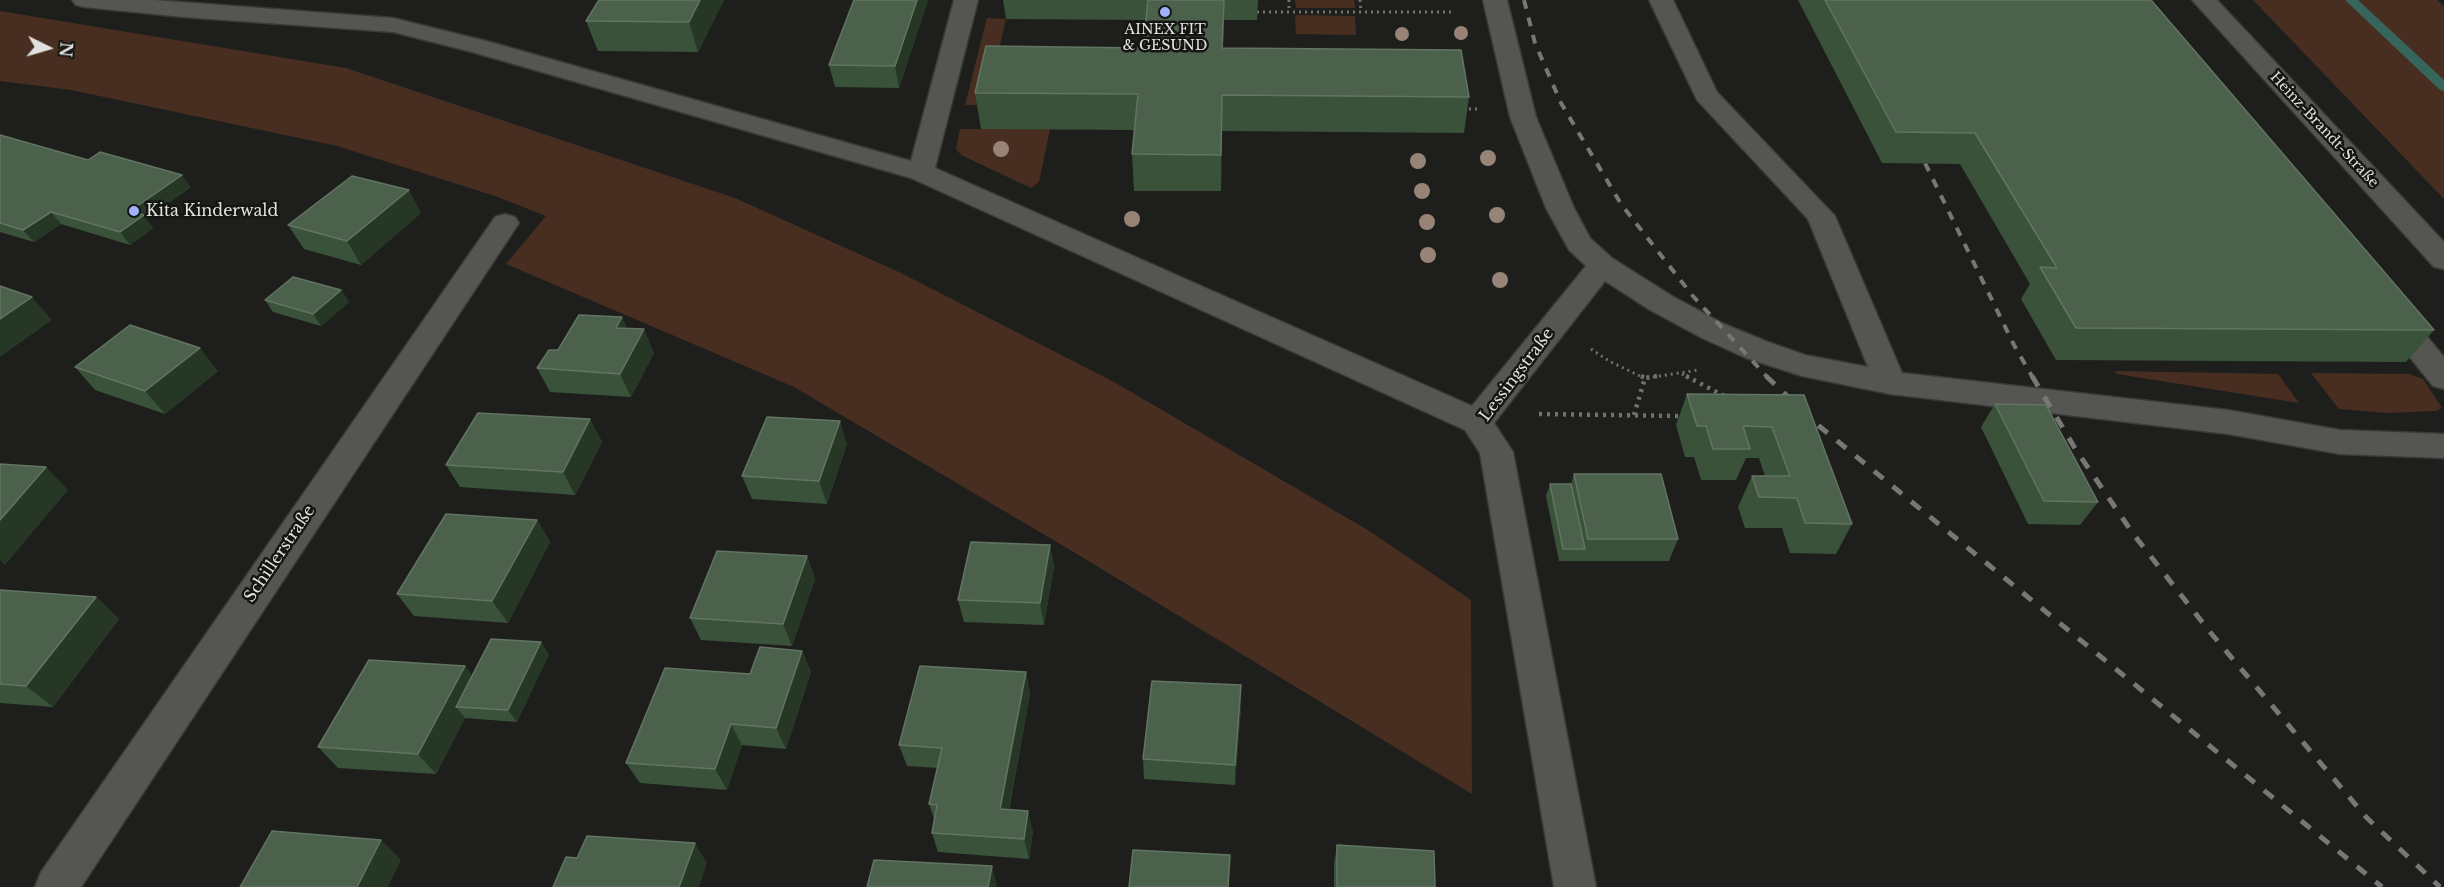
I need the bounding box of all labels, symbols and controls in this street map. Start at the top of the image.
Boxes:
marker: AINEX FIT & GESUND [1158,5,1172,19]
north arrow [18,18,78,78]
place label: AINEX FIT & GESUND [1123,22,1207,54]
text: N [55,41,77,58]
street label: Heinz-Brandt-Straße [2266,69,2382,191]
place label: Kita Kinderwald [146,201,278,221]
marker: Kita Kinderwald [127,204,141,218]
street label: Lessingstraße [1476,325,1558,425]
street label: Schillerstraße [241,502,319,606]

